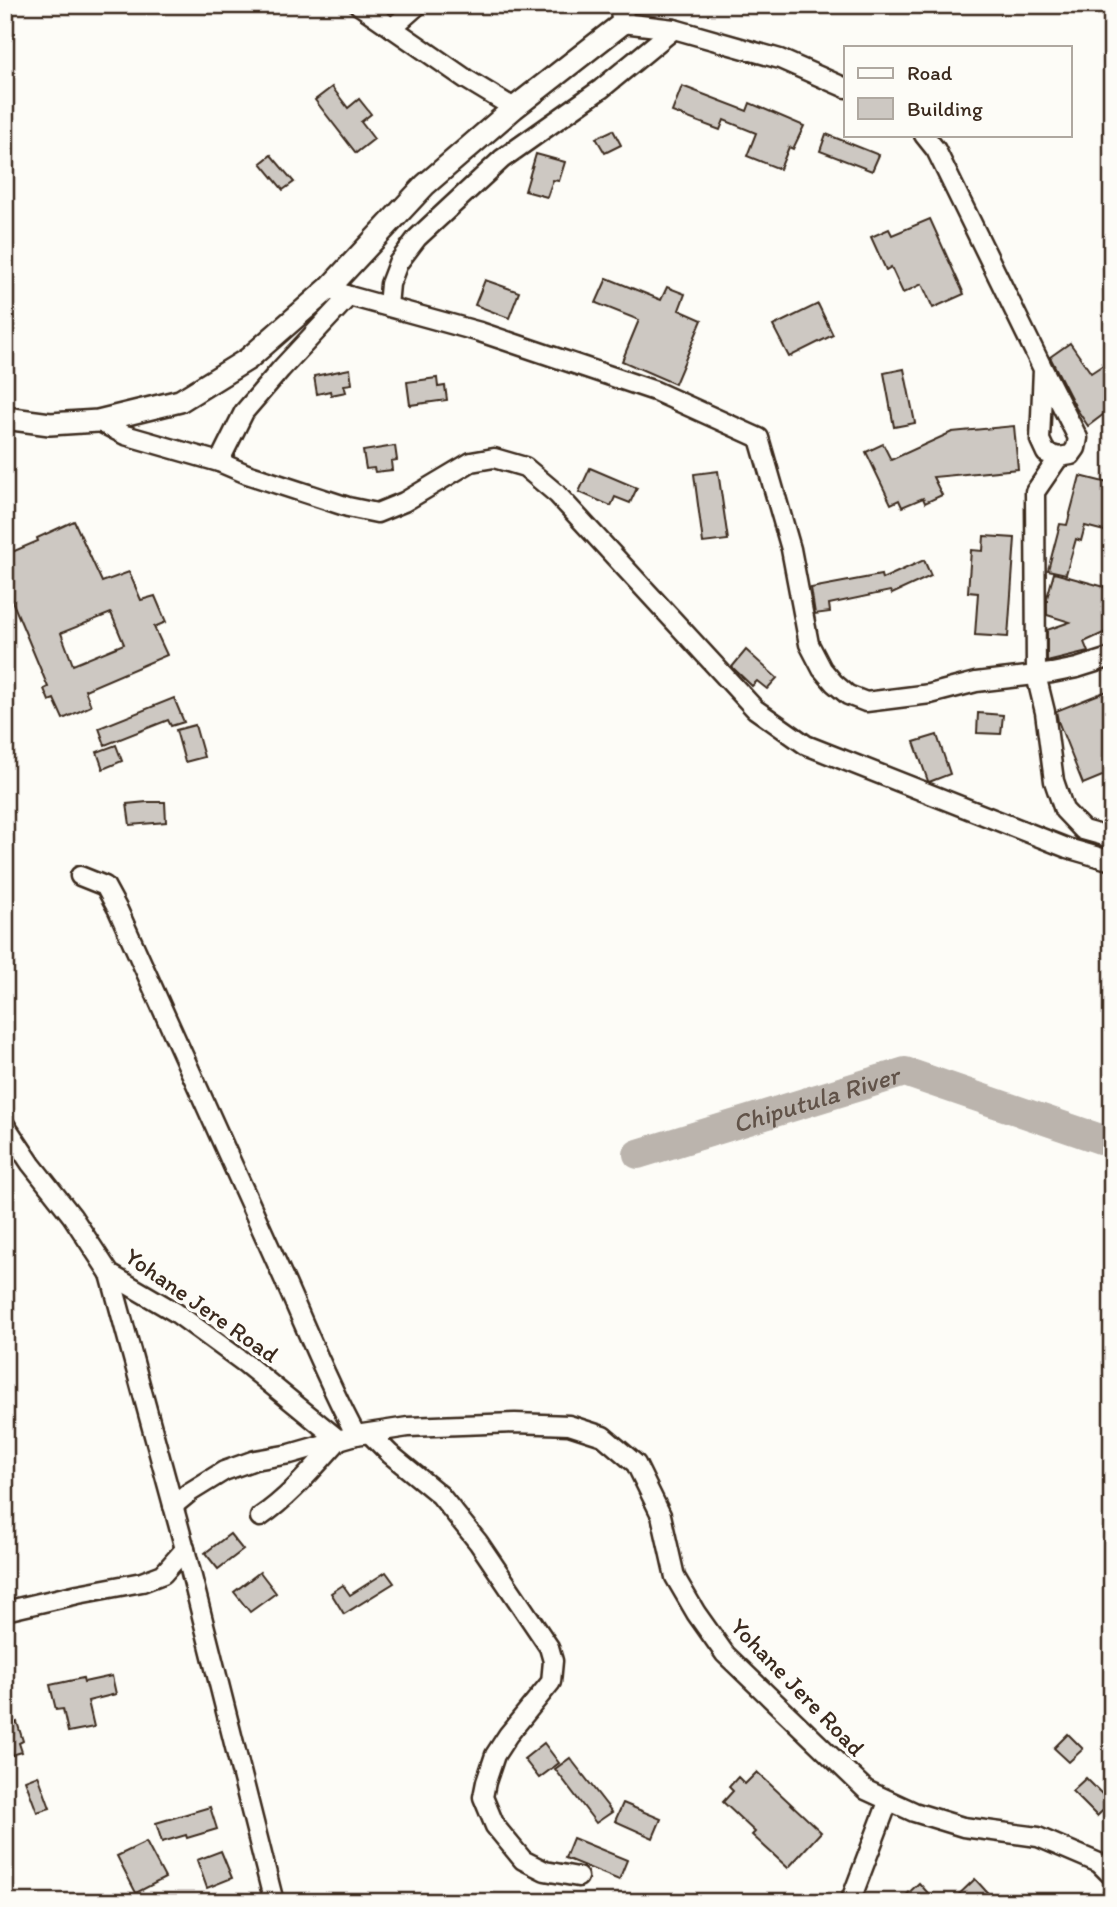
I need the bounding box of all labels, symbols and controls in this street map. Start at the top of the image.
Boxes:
legend [844,46,1072,136]
text: Road [907,60,953,85]
text: Building [907,96,983,121]
water label: Chiputula River [729,1058,906,1140]
street label: Yohane Jere Road [119,1241,285,1369]
street label: Yohane Jere Road [725,1612,871,1762]

